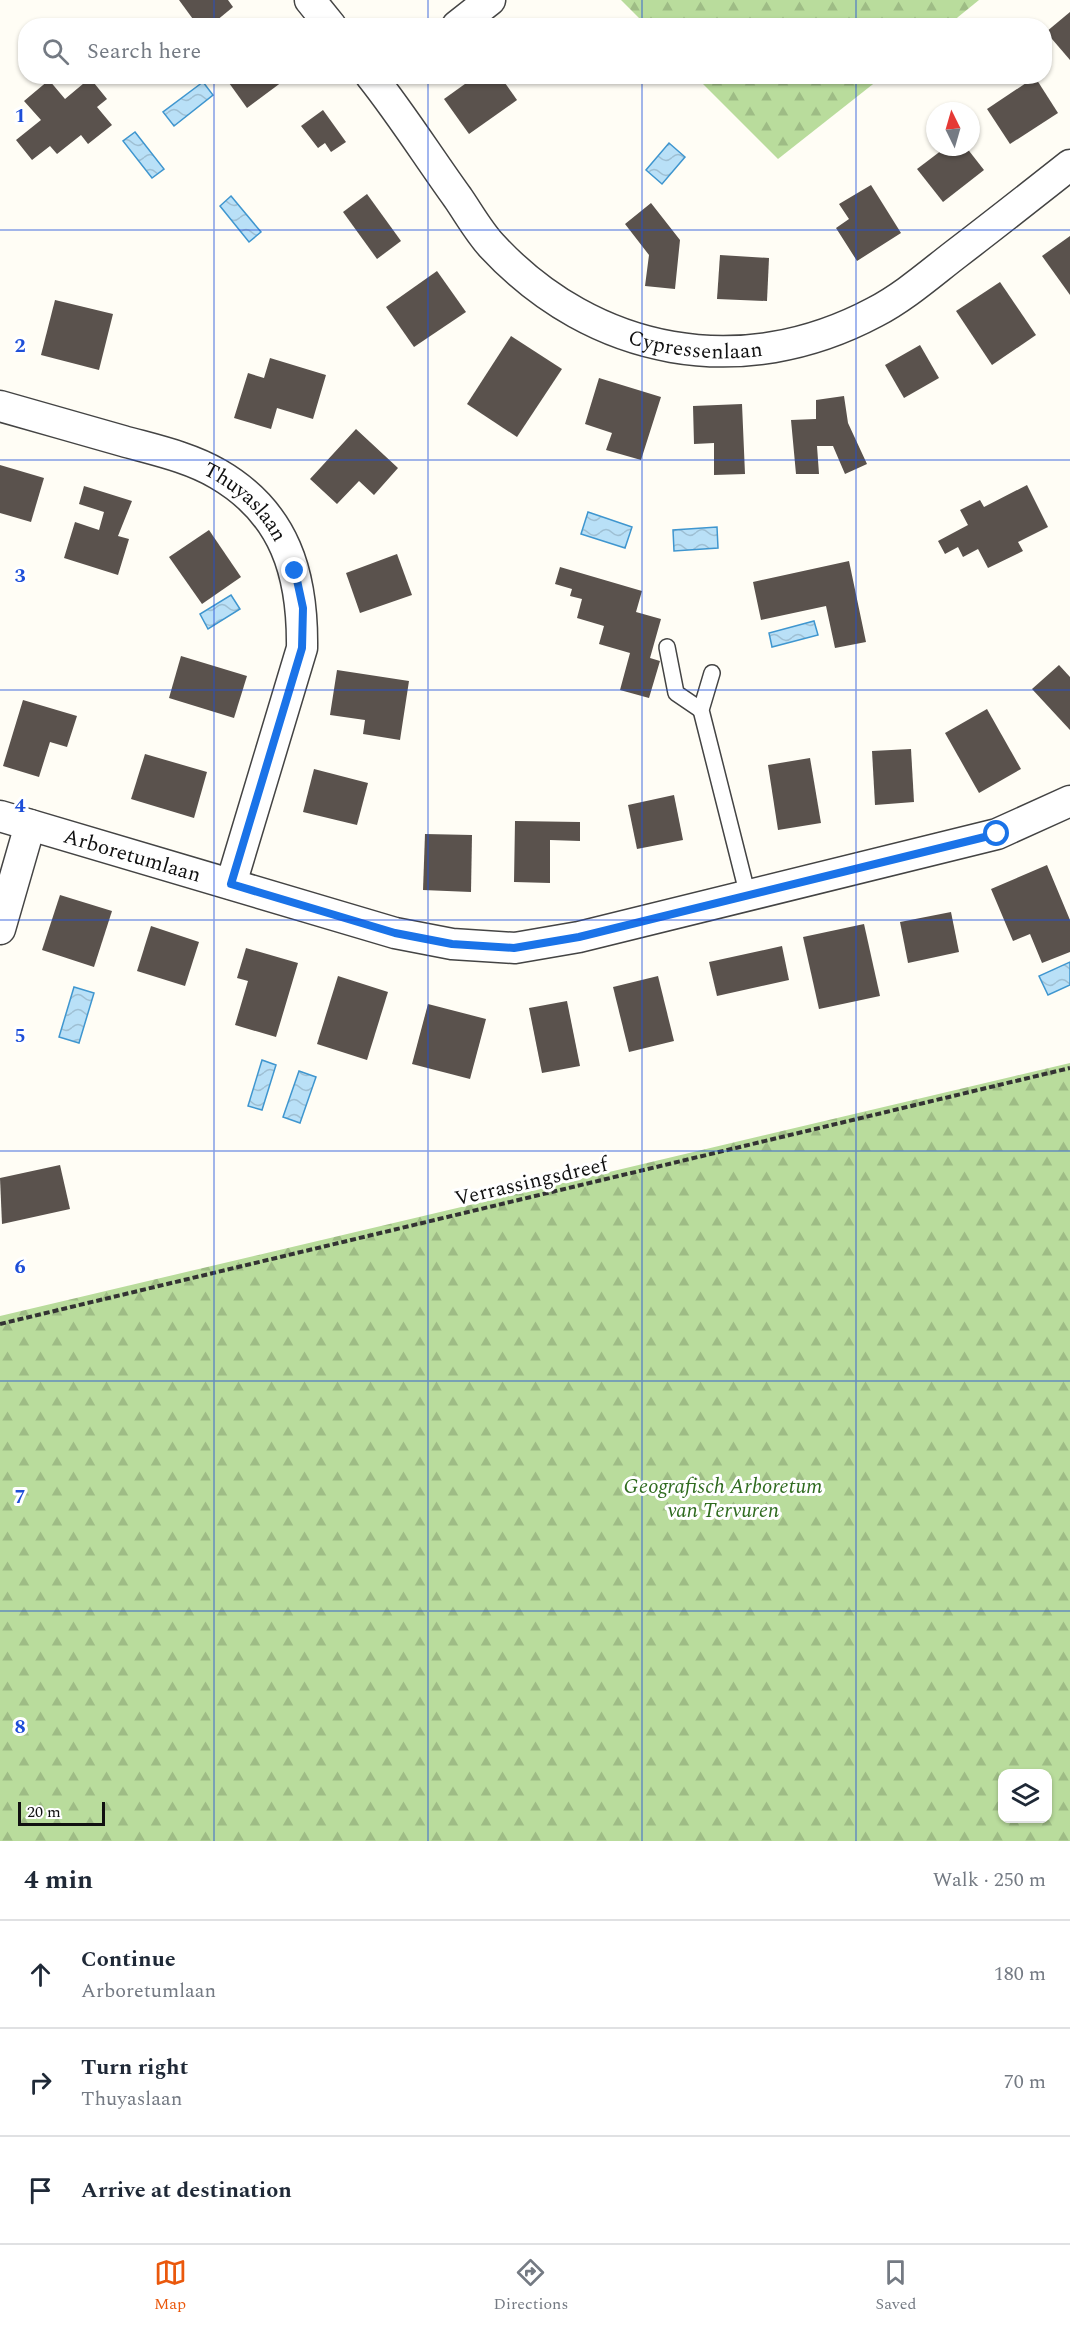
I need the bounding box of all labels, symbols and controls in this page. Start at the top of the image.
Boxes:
search box [18,18,1052,84]
icon: search [39,35,72,68]
text: Search here [87,35,201,68]
text: 1 [14,101,26,131]
north arrow [926,102,980,156]
street label: Cypressenlaan [624,322,764,368]
text: 2 [14,331,26,361]
street label: Thuyaslaan [198,454,295,548]
route end [281,557,307,583]
text: 3 [14,561,26,591]
text: 4 [14,791,26,821]
route start [983,820,1009,846]
street label: Arboretumlaan [59,821,205,892]
text: 5 [14,1021,26,1051]
street label: Verrassingsdreef [451,1148,613,1215]
text: 6 [14,1252,26,1282]
park label: Geografisch Arboretum van Tervuren [624,1471,822,1527]
text: 7 [14,1482,26,1512]
text: 8 [14,1712,26,1742]
map controls [998,1769,1052,1823]
button: layers [998,1769,1052,1823]
scale bar [18,1799,105,1826]
text: 20 m [27,1800,61,1824]
text: 4 min [24,1860,93,1900]
text: Walk · 250 m [933,1865,1046,1895]
text: Continue [81,1943,176,1976]
icon: ahead [24,1958,57,1991]
text: 180 m [994,1959,1046,1989]
text: Arboretumlaan [81,1976,216,2006]
text: Turn right [81,2051,188,2084]
icon: right [24,2066,57,2099]
text: 70 m [1004,2067,1046,2097]
text: Thuyaslaan [81,2084,182,2114]
icon: arrive [24,2174,57,2207]
text: Arrive at destination [81,2174,292,2207]
tab: Map [154,2256,187,2316]
tab: Directions [494,2256,568,2316]
tab: Saved [875,2256,916,2316]

